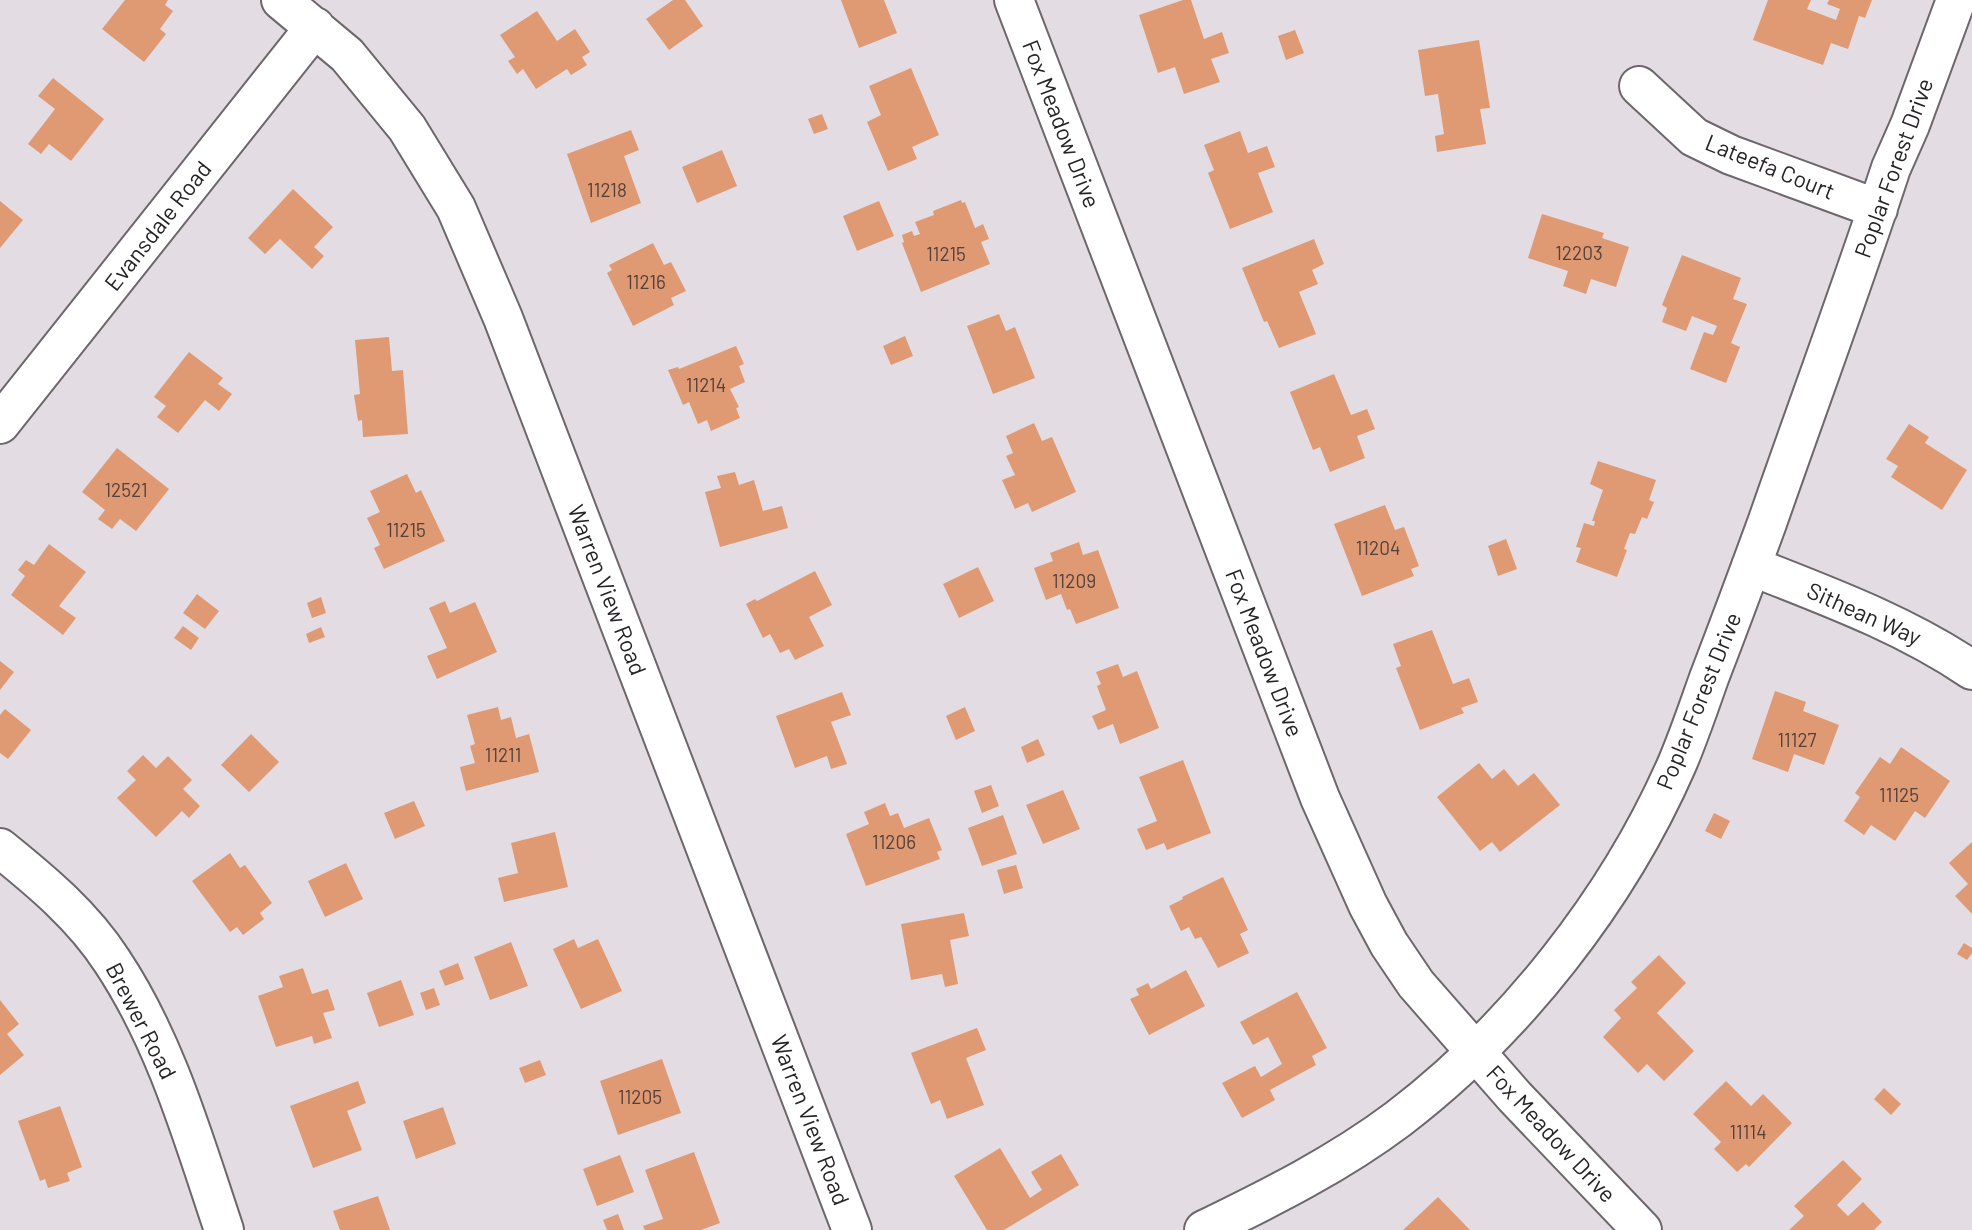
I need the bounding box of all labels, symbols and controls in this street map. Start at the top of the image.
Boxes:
street label: Fox Meadow Drive [1017,36,1107,211]
street label: Poplar Forest Drive [1848,74,1938,261]
street label: Lateefa Court [1702,127,1839,205]
street label: Evansdale Road [98,155,217,296]
house number: 11218 [587,178,627,201]
house number: 12203 [1555,241,1603,264]
house number: 11215 [926,242,966,265]
house number: 11216 [626,270,666,293]
house number: 11214 [686,373,726,396]
house number: 12521 [104,478,148,501]
street label: Warren View Road [563,501,653,679]
house number: 11215 [386,518,426,541]
house number: 11204 [1356,536,1400,559]
street label: Fox Meadow Drive [1220,565,1310,740]
house number: 11209 [1052,569,1096,592]
street label: Sithean Way [1803,575,1926,651]
street label: Poplar Forest Drive [1650,608,1746,793]
house number: 11127 [1777,728,1817,751]
house number: 11211 [485,743,521,766]
house number: 11125 [1879,783,1919,806]
house number: 11206 [872,830,916,853]
street label: Brewer Road [101,958,183,1083]
street label: Warren View Road [766,1031,856,1209]
street label: Fox Meadow Drive [1481,1059,1622,1208]
house number: 11205 [618,1085,662,1108]
house number: 11114 [1729,1120,1767,1143]

